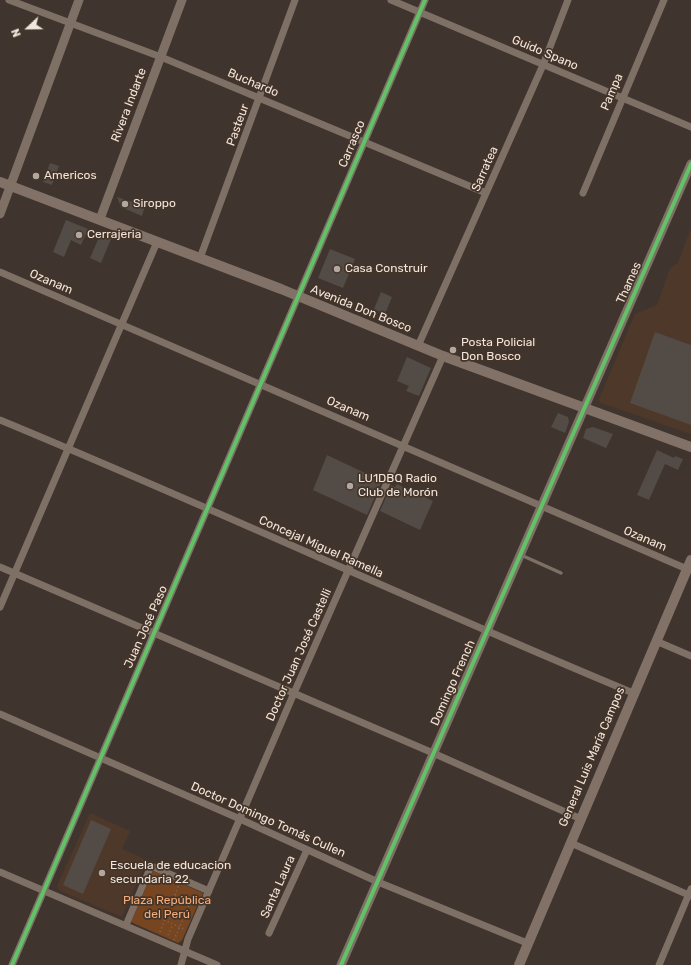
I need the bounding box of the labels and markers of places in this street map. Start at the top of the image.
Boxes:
place label: Americos [44,169,97,183]
marker: Americos [31,171,41,181]
place label: Siroppo [133,197,176,211]
marker: Siroppo [120,199,130,209]
place label: Cerrajeria [87,228,141,242]
marker: Cerrajeria [74,230,84,240]
place label: Casa Construir [345,262,428,276]
marker: Casa Construir [332,264,342,274]
place label: Posta Policial Don Bosco [461,336,535,364]
marker: Posta Policial Don Bosco [448,345,458,355]
place label: LU1DBQ Radio Club de Morón [358,472,438,500]
marker: LU1DBQ Radio Club de Morón [345,481,355,491]
place label: Escuela de educacion secundaria 22 [110,859,231,887]
marker: Escuela de educacion secundaria 22 [97,868,107,878]

